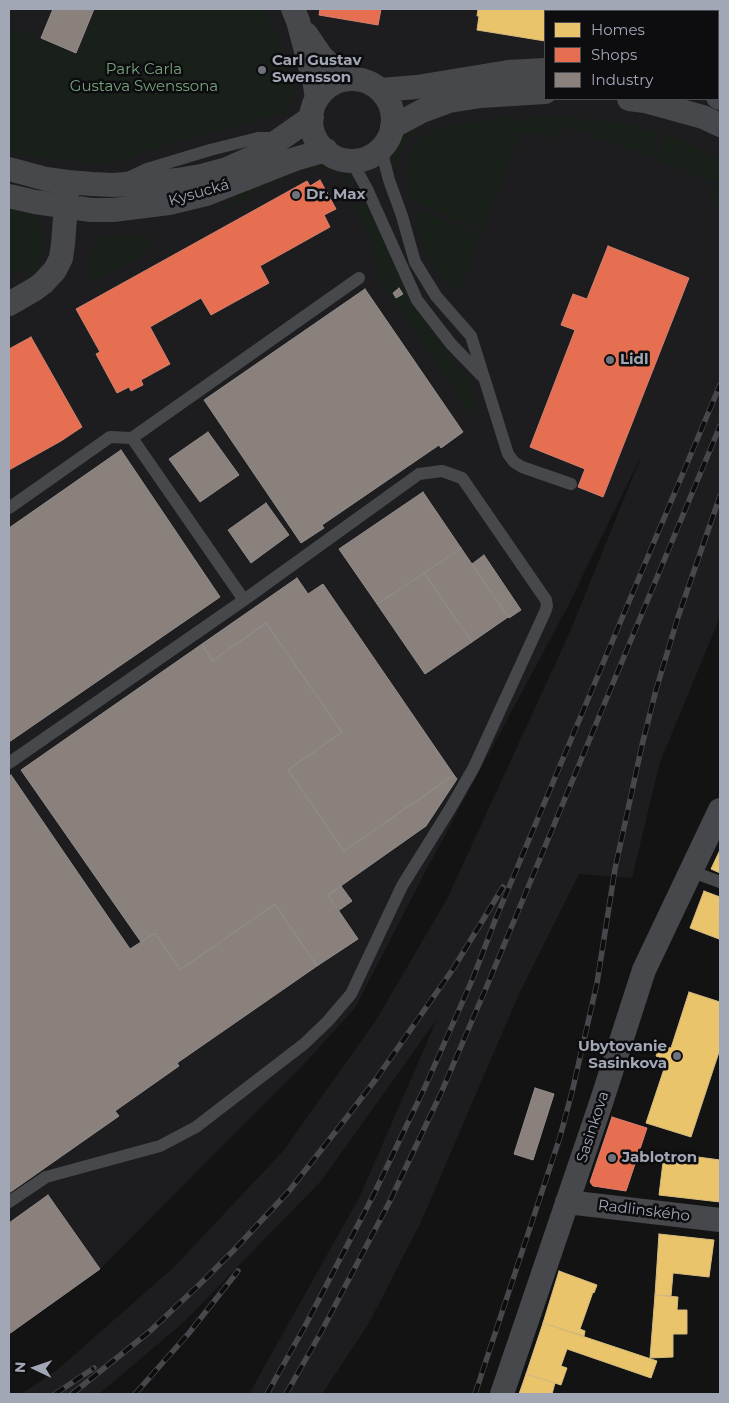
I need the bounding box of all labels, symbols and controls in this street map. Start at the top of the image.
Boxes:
legend [544,10,719,100]
text: Homes [591,20,645,39]
text: Shops [591,45,637,64]
place label: Carl Gustav Swensson [272,52,361,87]
park label: Park Carla Gustava Swenssona [70,61,218,96]
marker: Carl Gustav Swensson [256,64,268,76]
text: Industry [591,70,653,89]
street label: Kysucká [167,176,231,210]
place label: Dr. Max [306,186,365,204]
marker: Dr. Max [290,189,302,201]
place label: Lidl [620,351,648,369]
marker: Lidl [604,354,616,366]
place label: Ubytovanie Sasinkova [578,1038,667,1073]
marker: Ubytovanie Sasinkova [671,1050,683,1062]
street label: Sasinkova [573,1089,613,1165]
place label: Jablotron [622,1149,697,1167]
marker: Jablotron [606,1152,618,1164]
street label: Radlinského [597,1196,691,1226]
north arrow [10,1343,60,1393]
text: N [11,1361,29,1373]

